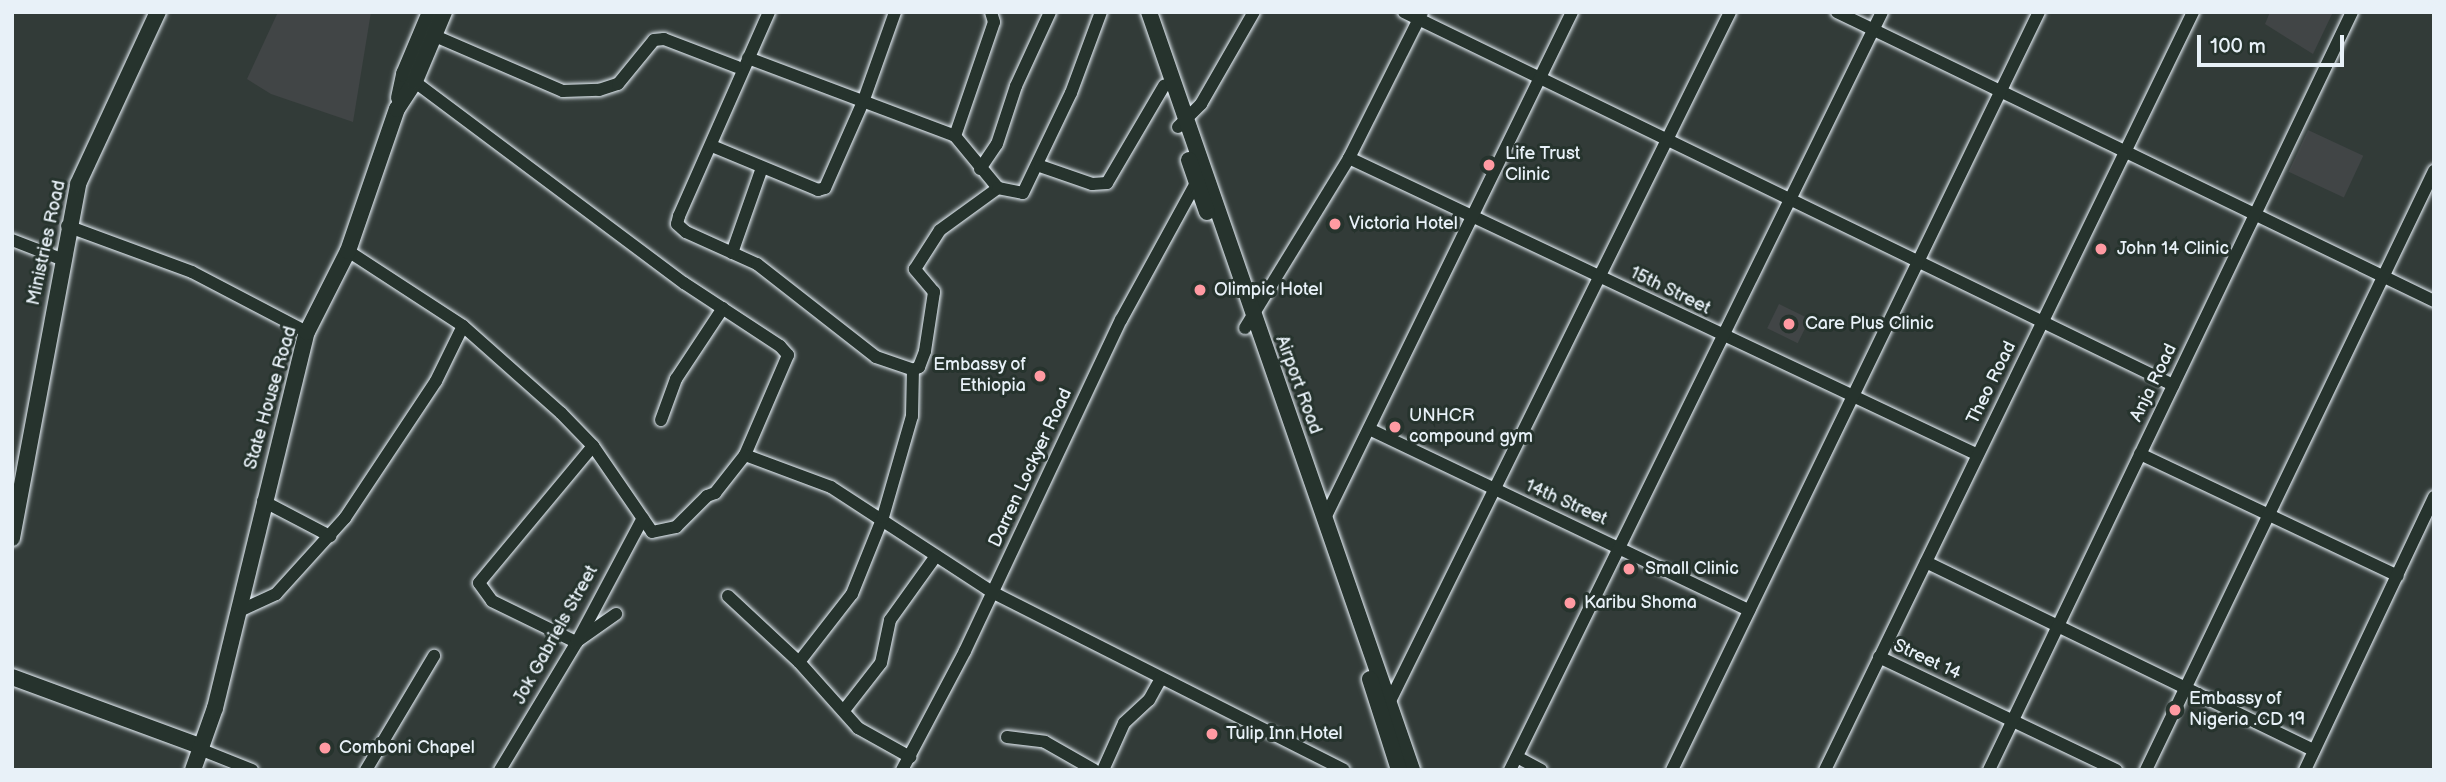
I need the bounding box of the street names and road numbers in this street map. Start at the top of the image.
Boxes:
street label: Ministries Road [23,179,71,307]
street label: 15th Street [1626,262,1714,320]
street label: State House Road [240,324,302,472]
street label: Airport Road [1270,333,1326,437]
street label: Theo Road [1963,338,2021,428]
street label: Anja Road [2126,341,2182,425]
street label: Darren Lockyer Road [985,385,1077,551]
street label: 14th Street [1522,475,1610,531]
street label: Jok Gabriels Street [509,562,603,708]
street label: Street 14 [1890,635,1964,685]

